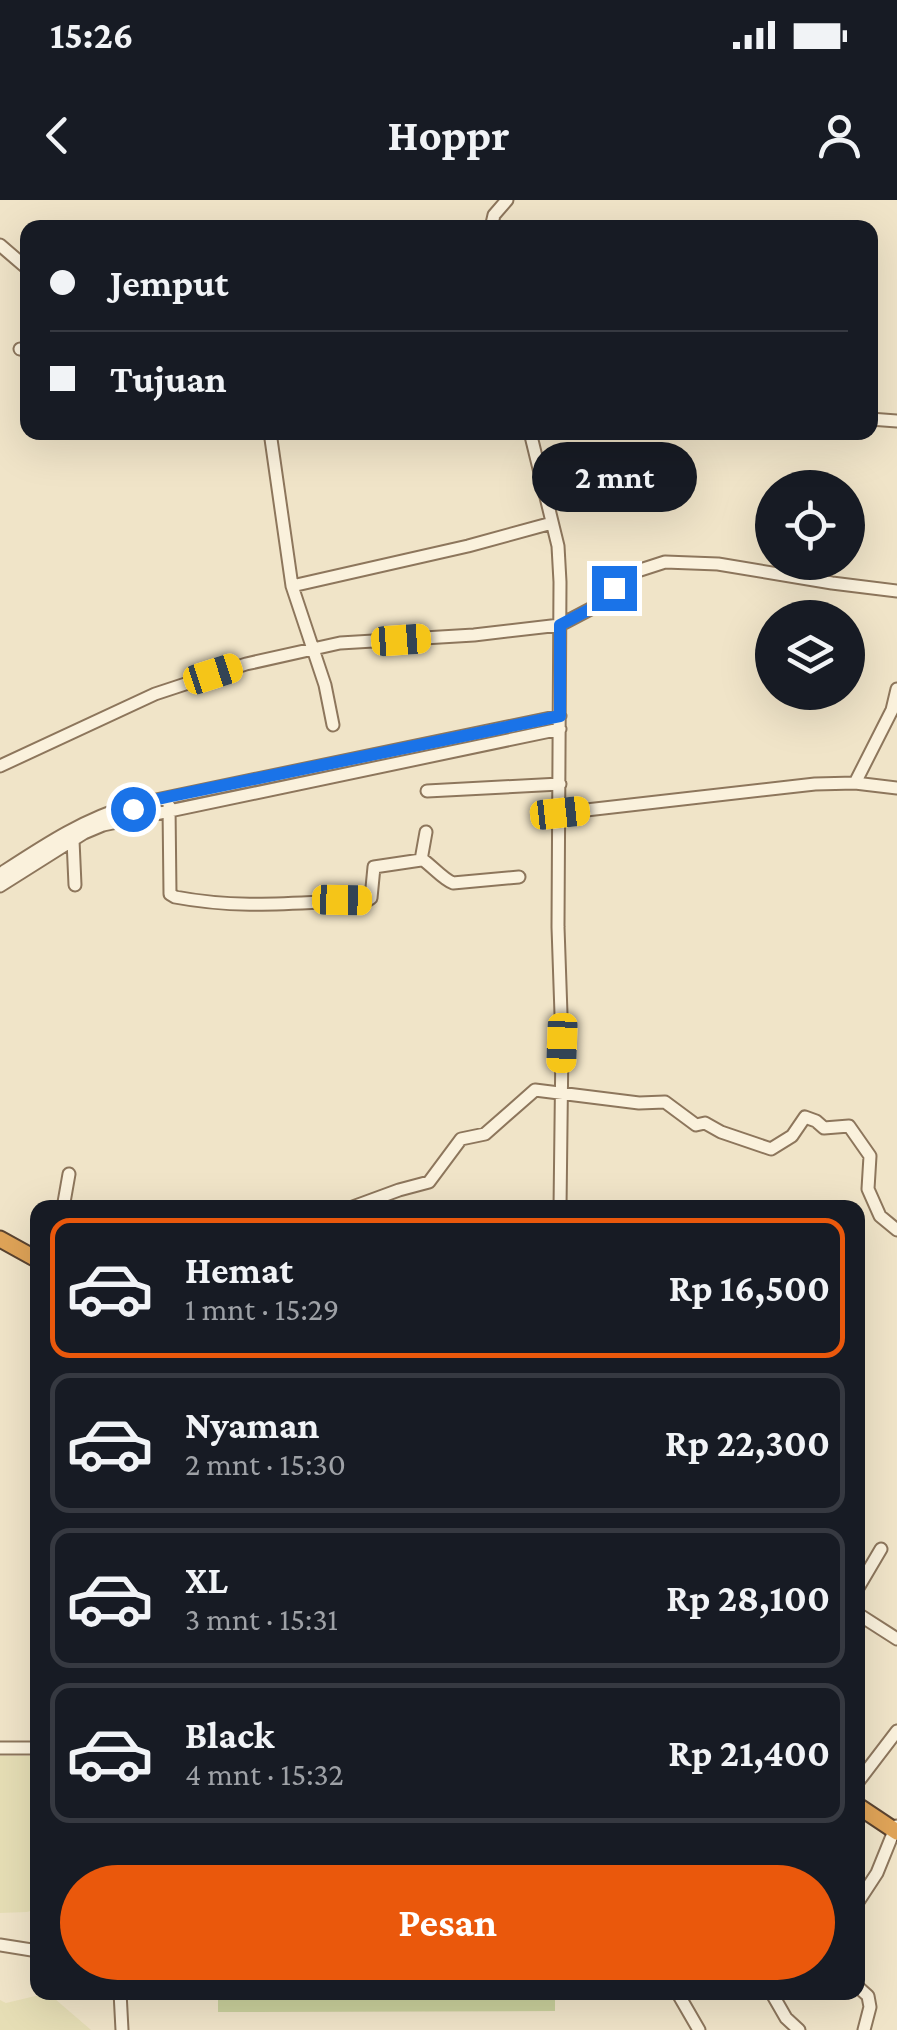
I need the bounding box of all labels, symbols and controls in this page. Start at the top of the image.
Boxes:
text: 15:26 [50,14,134,56]
icon: back [30,108,85,163]
icon: person [812,108,867,163]
text: Hoppr [388,110,509,160]
text: Jemput [110,262,228,304]
text: Tujuan [110,358,227,400]
callout: 2 mnt [532,443,696,513]
text: 2 mnt [575,459,654,495]
map controls [755,470,865,710]
button: locate [755,470,865,580]
route end [592,566,637,611]
button: layers [755,600,865,710]
car [370,623,432,657]
car [180,650,246,698]
route start [111,787,156,832]
car [529,795,591,831]
car [312,884,372,916]
car [546,1012,578,1074]
icon: car [65,1243,155,1333]
text: Hemat [185,1249,293,1291]
text: Rp 16,500 [669,1267,830,1309]
text: 1 mnt · 15:29 [185,1291,339,1327]
icon: car [65,1398,155,1488]
text: Nyaman [185,1404,319,1446]
text: Rp 22,300 [665,1422,830,1464]
text: 2 mnt · 15:30 [185,1446,346,1482]
icon: car [65,1553,155,1643]
text: XL [185,1559,228,1601]
text: Rp 28,100 [666,1577,830,1619]
text: 3 mnt · 15:31 [185,1601,338,1637]
icon: car [65,1708,155,1798]
text: Black [185,1714,274,1756]
text: Rp 21,400 [668,1732,830,1774]
text: 4 mnt · 15:32 [185,1756,344,1792]
button: Pesan [60,1865,835,1980]

